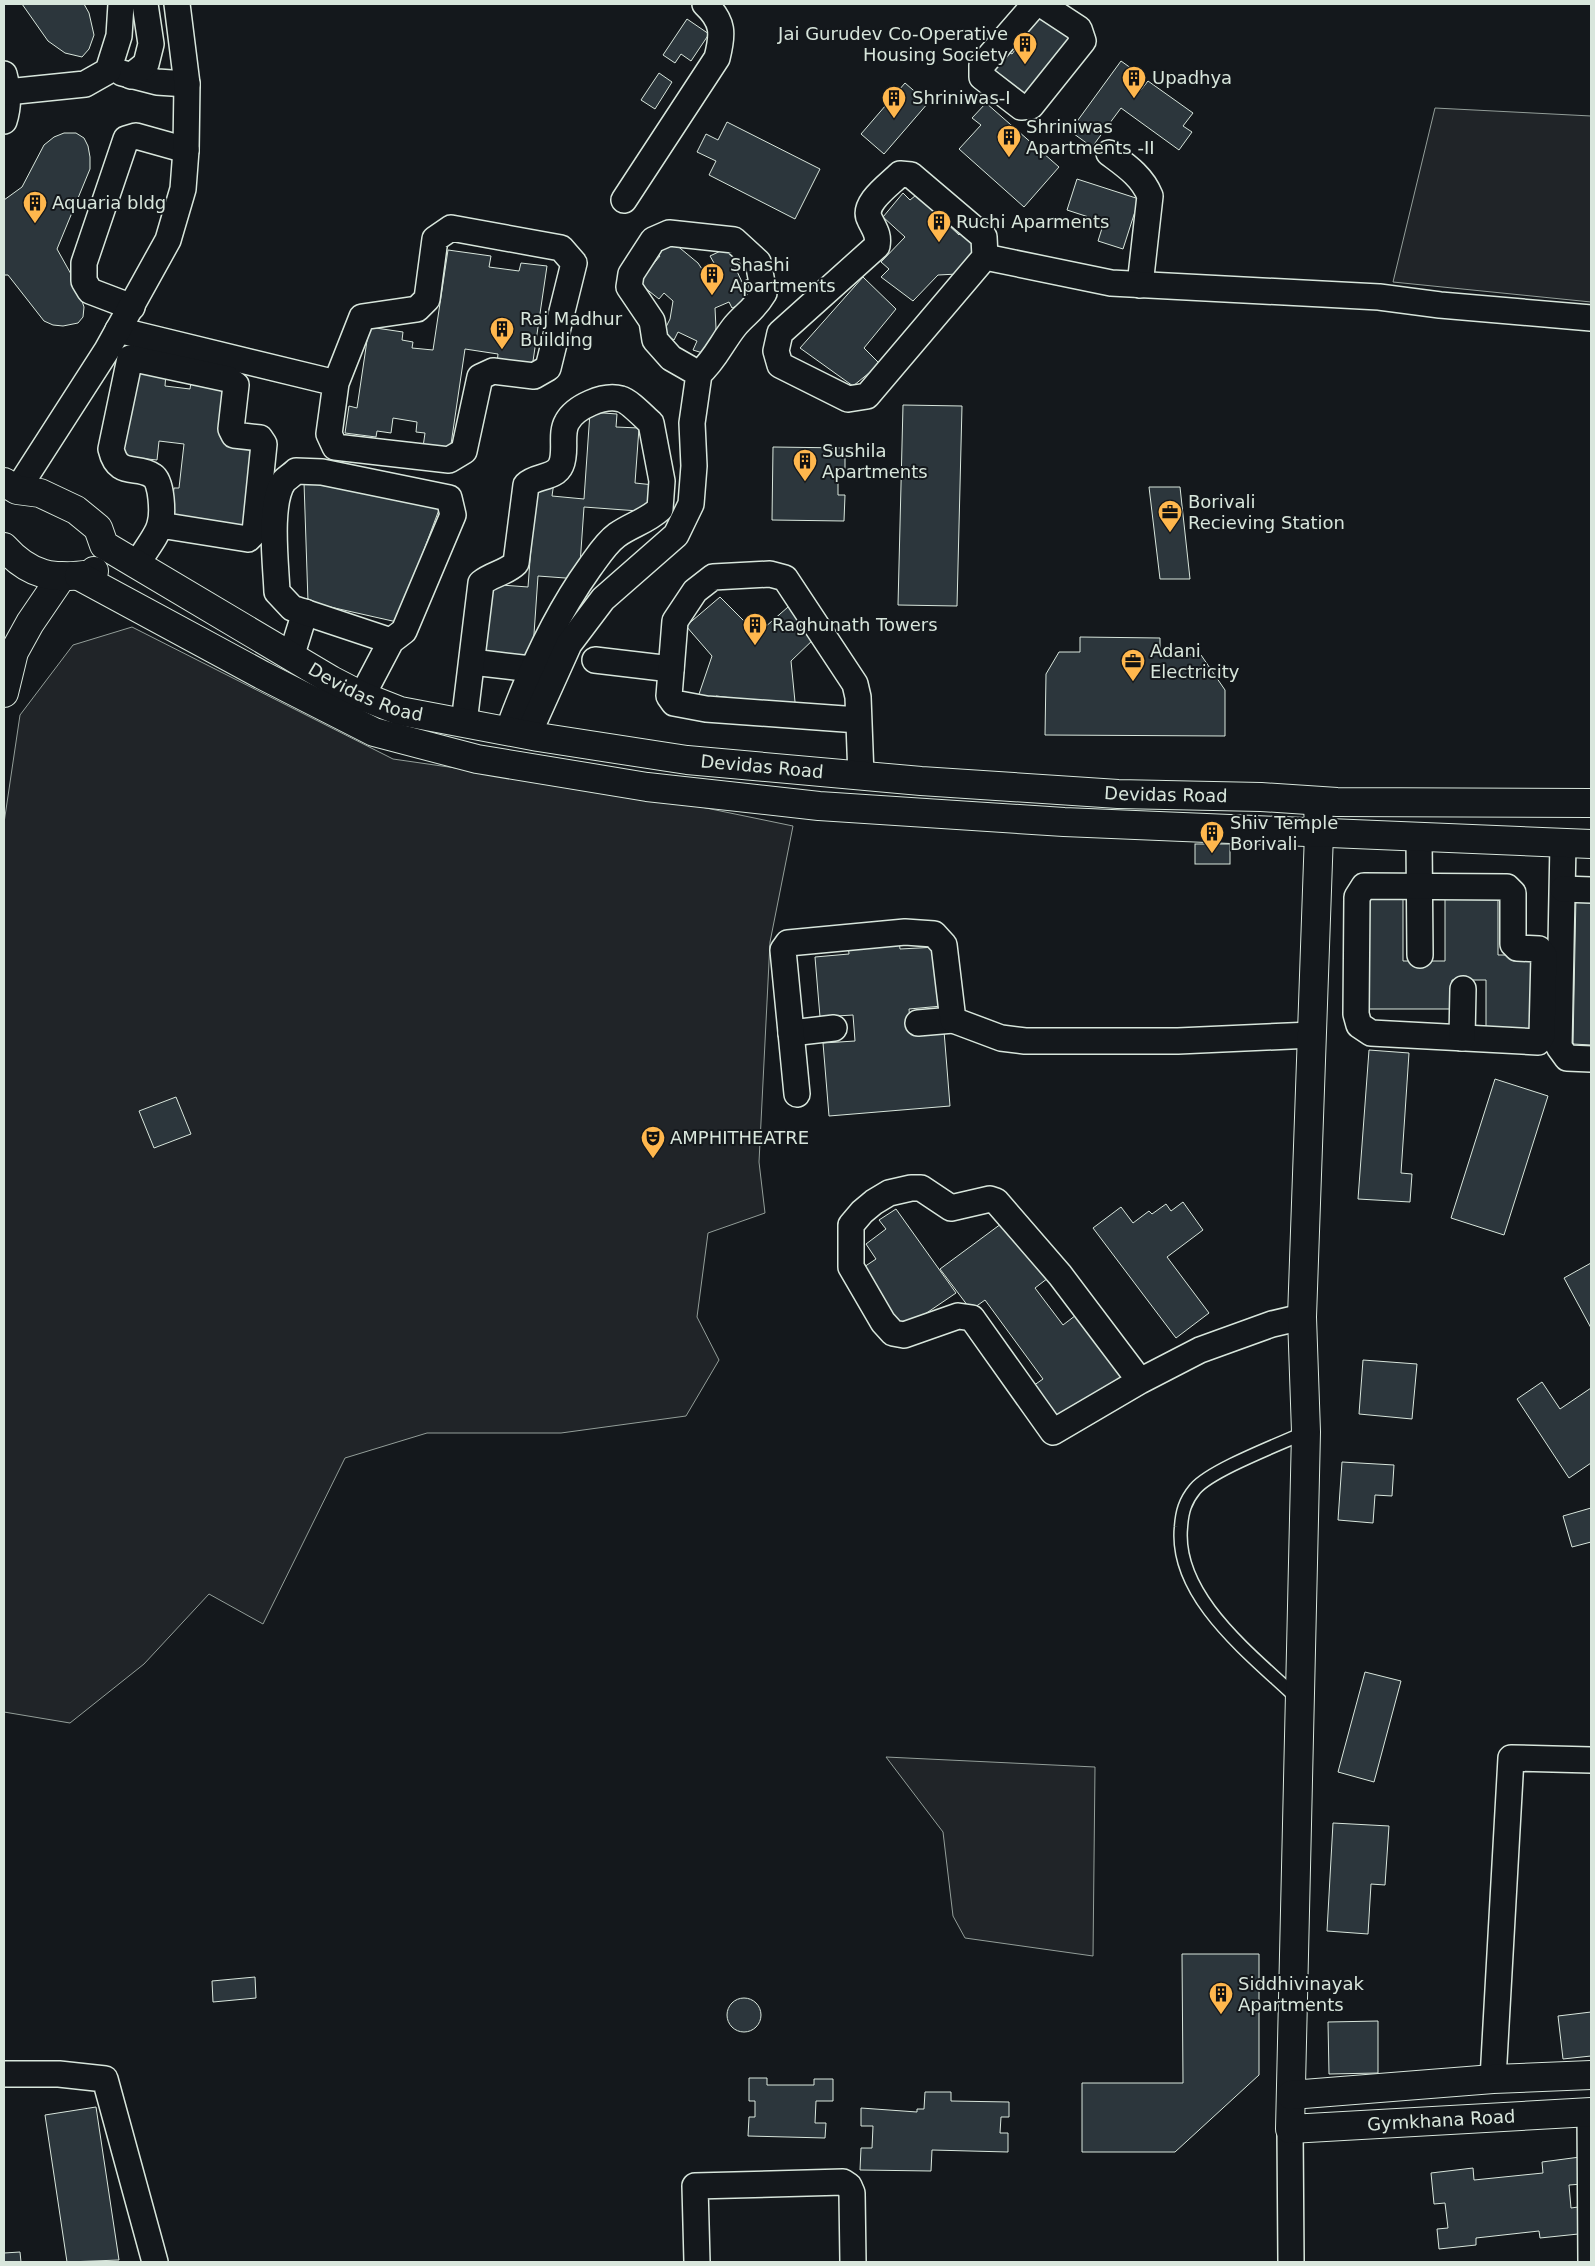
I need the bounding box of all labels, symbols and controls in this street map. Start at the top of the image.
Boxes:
place label: Jai Gurudev Co-Operative Housing Society [777,23,1008,65]
building icon: Jai Gurudev Co-Operative Housing Society [1012,31,1038,65]
building icon: Upadhya [1121,65,1147,99]
place label: Upadhya [1152,67,1232,88]
building icon: Shriniwas-I [881,85,907,119]
place label: Shriniwas-I [912,87,1011,108]
place label: Shriniwas Apartments -II [1026,116,1155,158]
building icon: Shriniwas Apartments -II [996,124,1022,158]
building icon: Aquaria bldg [22,190,48,224]
place label: Aquaria bldg [52,192,166,213]
building icon: Ruchi Aparments [926,209,952,243]
place label: Ruchi Aparments [956,211,1109,232]
place label: Shashi Apartments [730,254,836,296]
building icon: Shashi Apartments [699,262,725,296]
place label: Raj Madhur Building [520,308,623,350]
building icon: Raj Madhur Building [489,316,515,350]
place label: Sushila Apartments [822,440,928,482]
building icon: Sushila Apartments [792,448,818,482]
place label: Borivali Recieving Station [1188,491,1345,533]
office icon: Borivali Recieving Station [1157,499,1183,533]
building icon: Raghunath Towers [742,612,768,646]
place label: Raghunath Towers [772,614,938,635]
place label: Adani Electricity [1150,640,1240,682]
office icon: Adani Electricity [1120,648,1146,682]
street label: Devidas Road [305,658,425,725]
street label: Devidas Road [700,750,824,782]
street label: Devidas Road [1104,782,1228,806]
place label: Shiv Temple Borivali [1230,812,1338,854]
building icon: Shiv Temple Borivali [1199,820,1225,854]
theatre icon: AMPHITHEATRE [640,1125,666,1159]
place label: AMPHITHEATRE [670,1127,809,1148]
place label: Siddhivinayak Apartments [1238,1973,1364,2015]
building icon: Siddhivinayak Apartments [1208,1981,1234,2015]
street label: Gymkhana Road [1366,2105,1516,2135]

